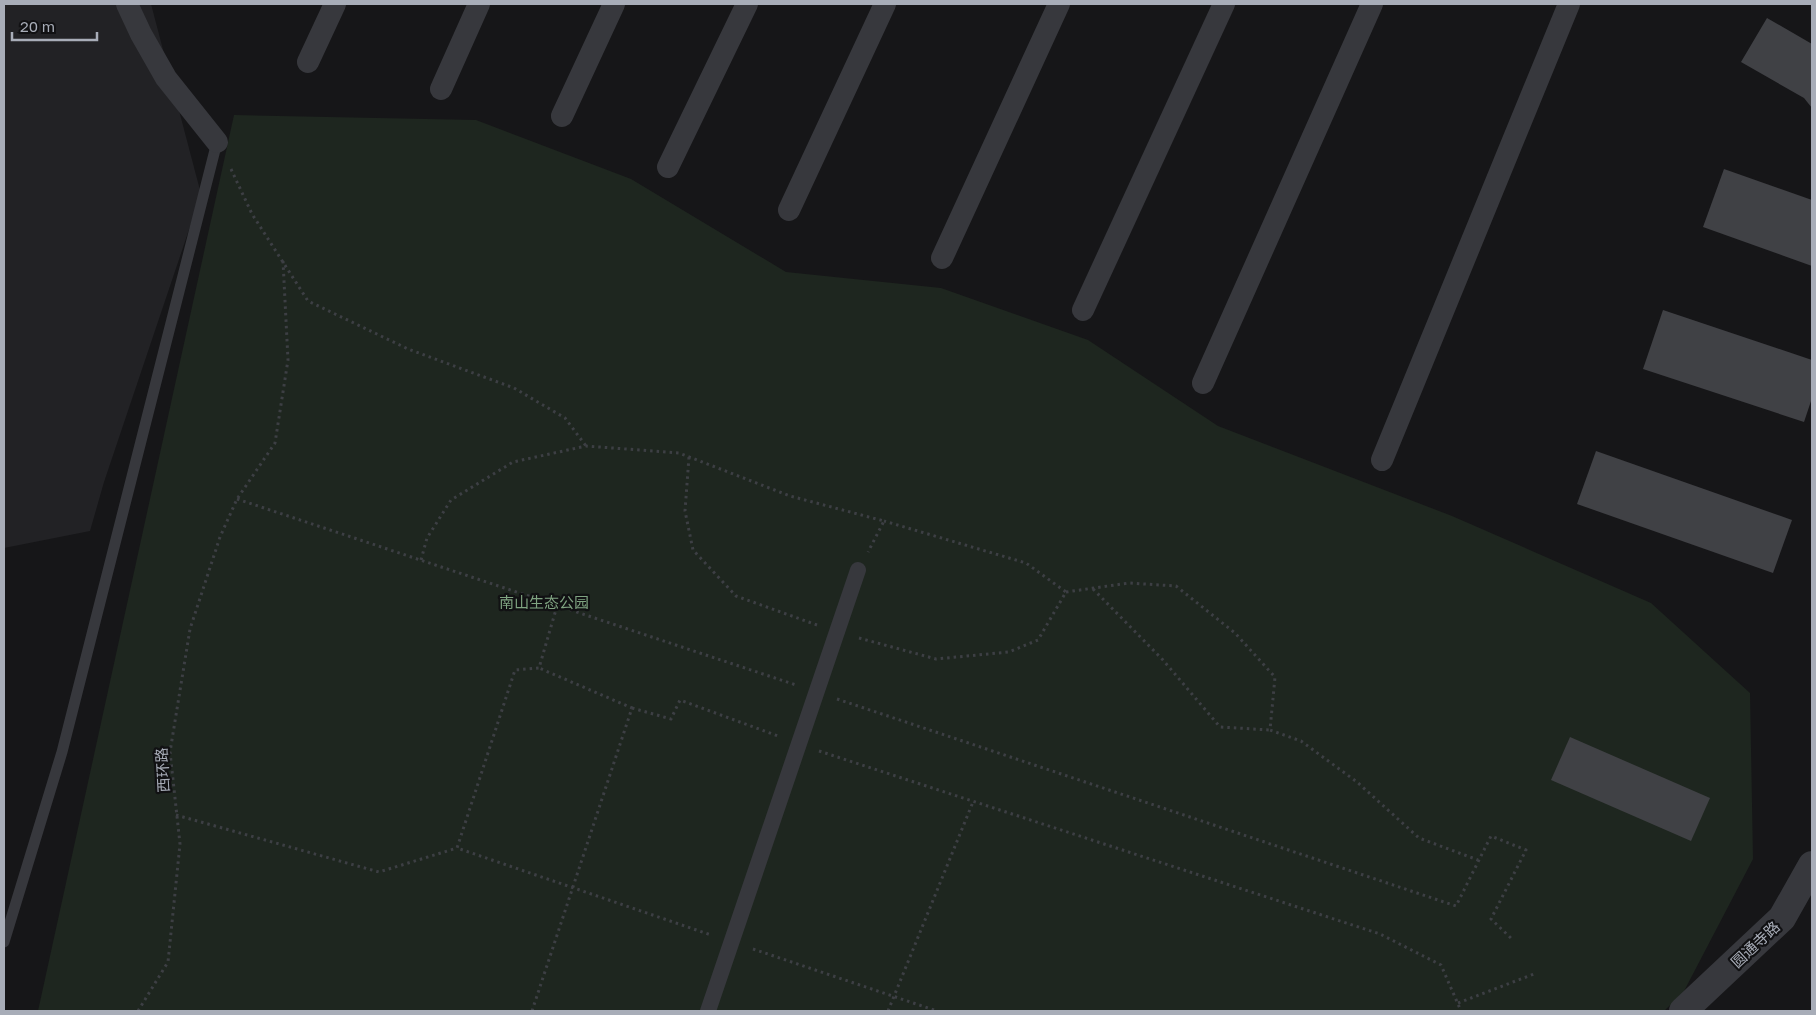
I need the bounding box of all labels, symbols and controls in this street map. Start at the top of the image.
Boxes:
scale bar [12,10,98,42]
text: 20 m [20,17,55,35]
park label: 南山生态公园 [499,593,589,611]
street label: 西环路 [152,747,172,793]
street label: 圆通寺路 [1727,917,1783,971]

